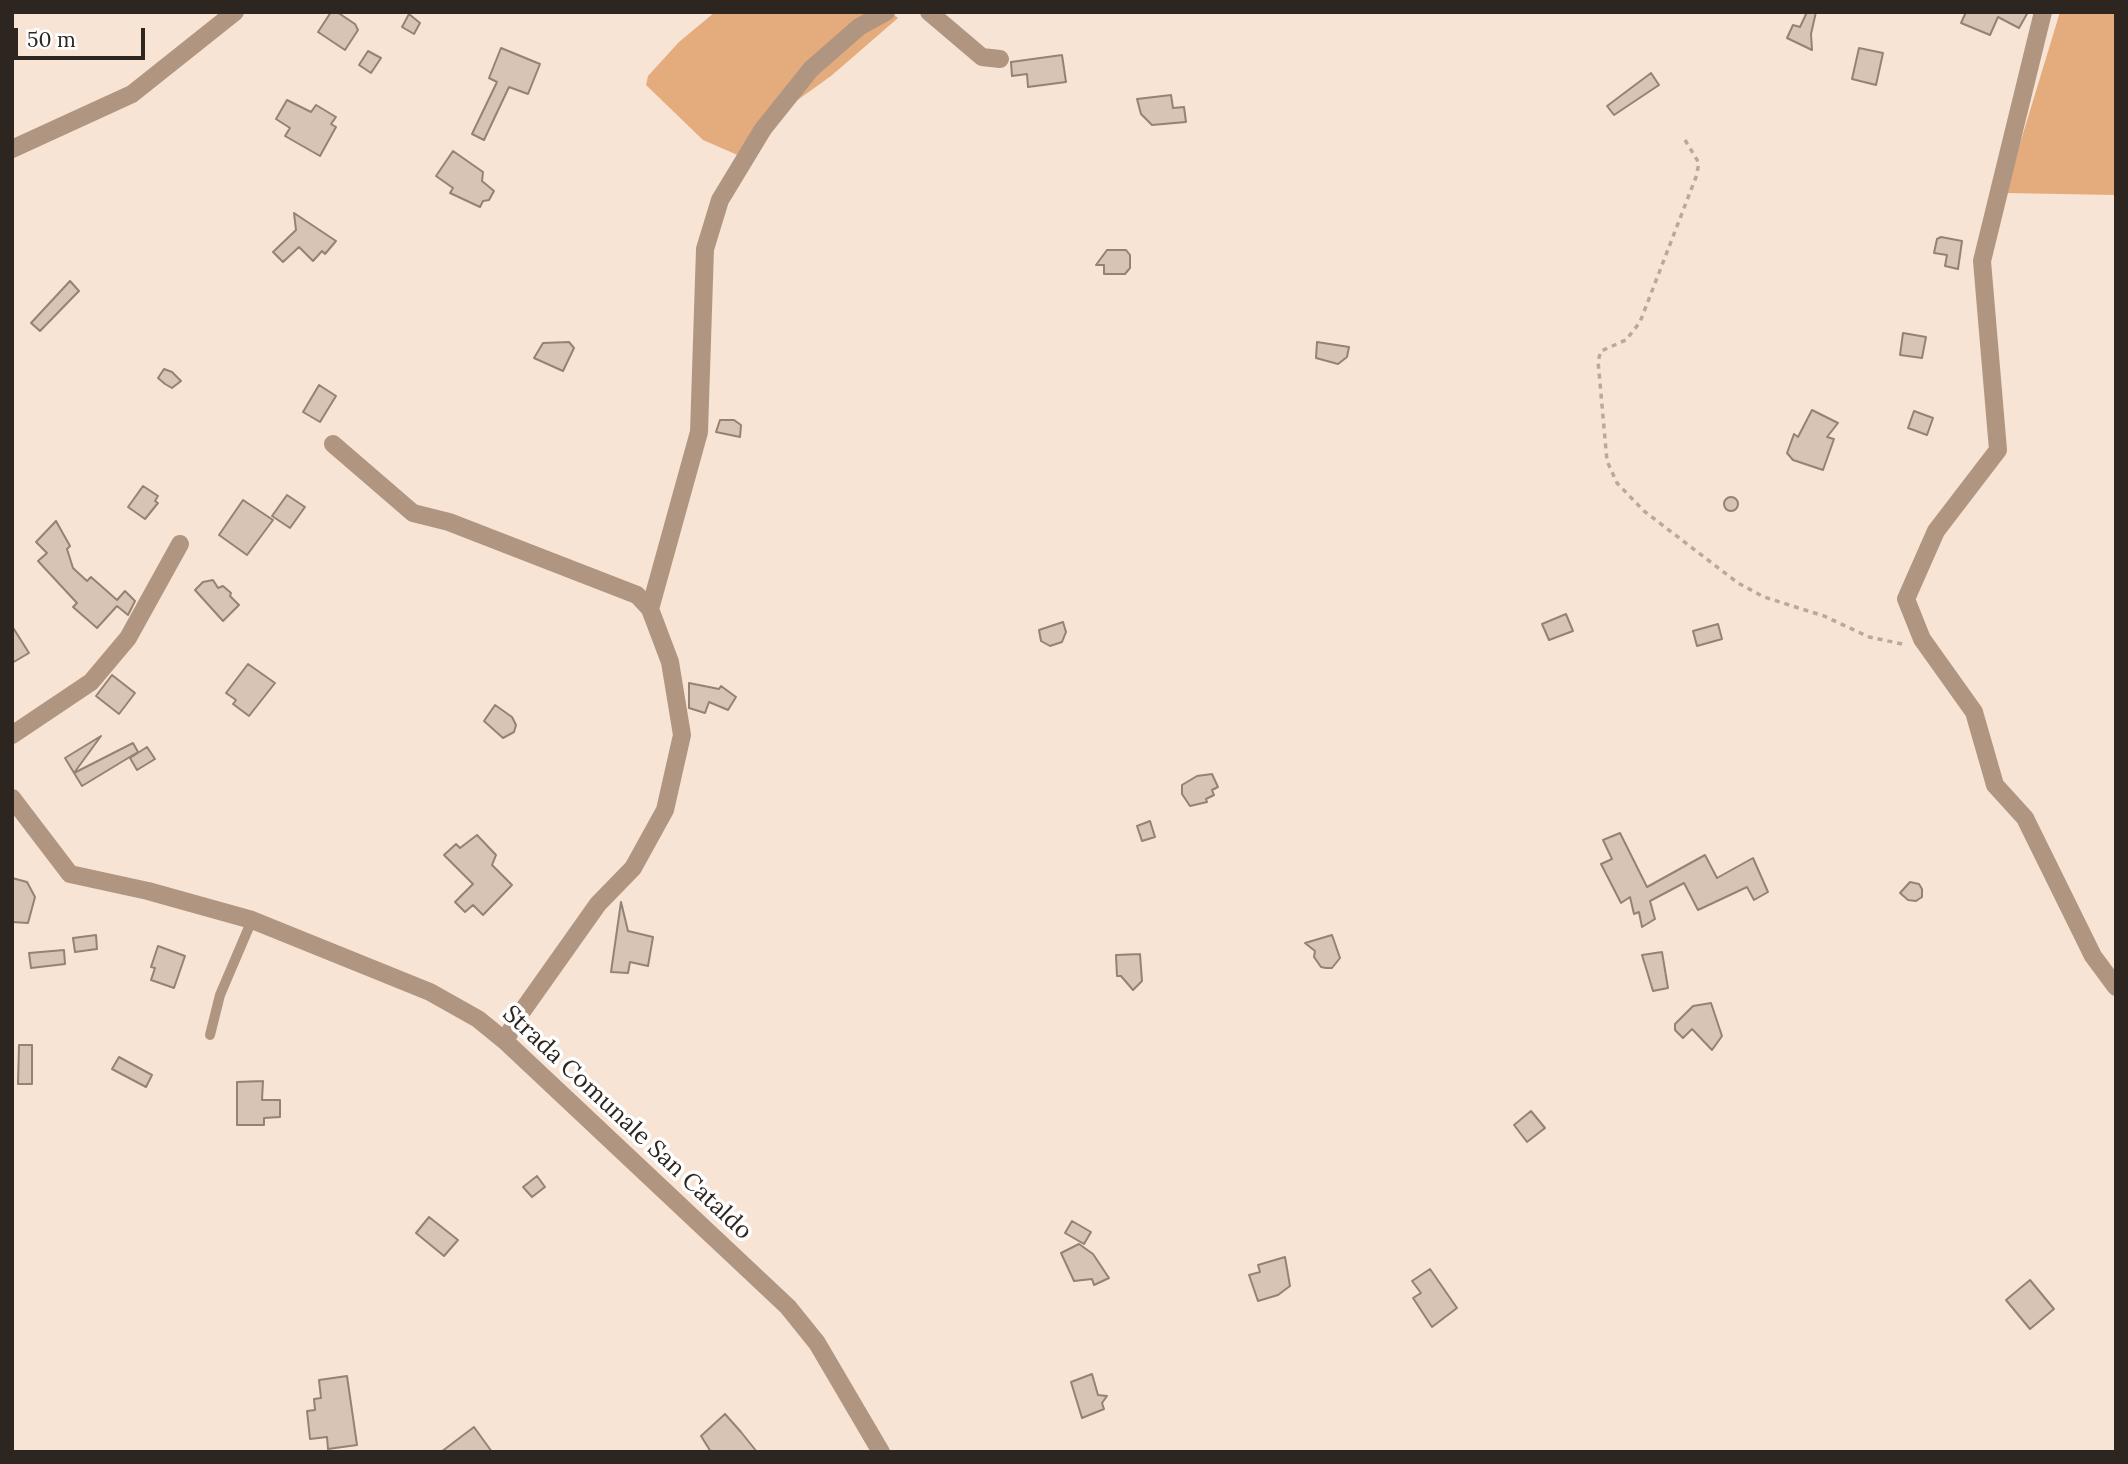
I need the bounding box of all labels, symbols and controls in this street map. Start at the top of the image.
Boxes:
scale bar [18,14,149,58]
text: 50 m [27,26,76,53]
street label: Strada Comunale San Cataldo [496,1000,758,1246]

